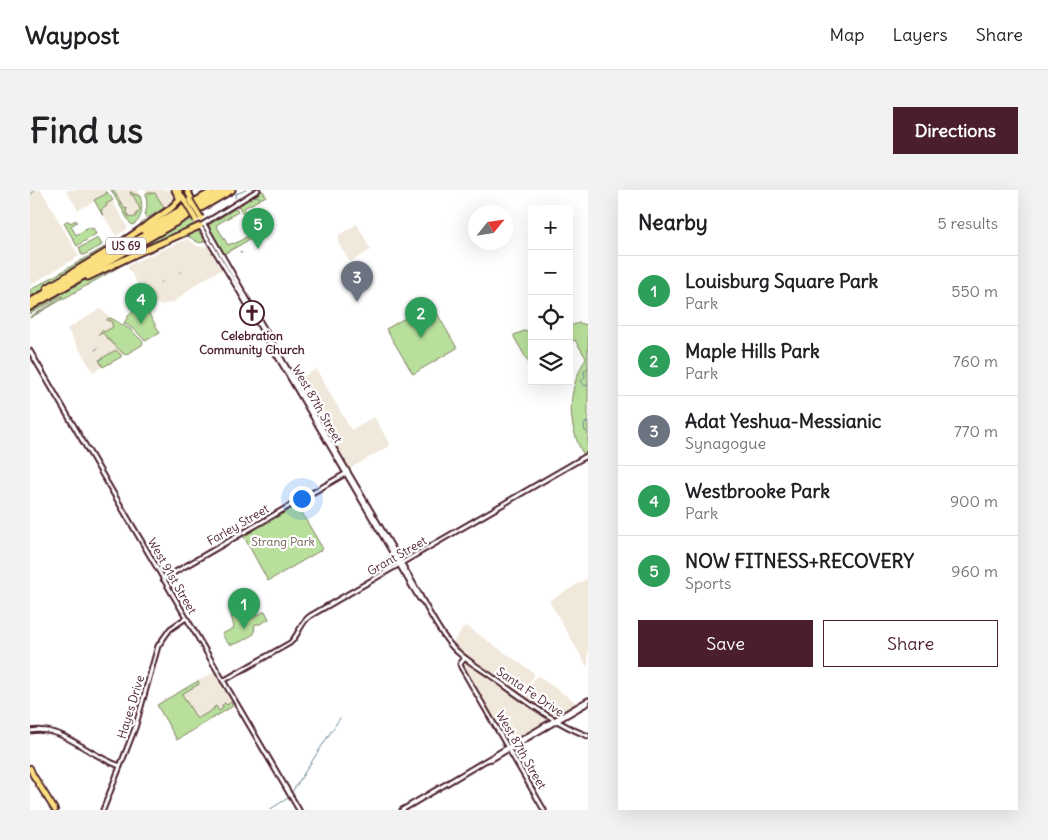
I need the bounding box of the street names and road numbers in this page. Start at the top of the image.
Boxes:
road number: US 69 [106,238,146,254]
street label: West 87th Street [289,362,346,446]
street label: Farley Street [204,501,271,548]
street label: Grant Street [364,533,429,579]
street label: West 91st Street [145,535,200,616]
street label: Santa Fe Drive [494,664,567,720]
street label: Hayes Drive [114,673,147,740]
street label: West 87th Street [493,708,550,792]

